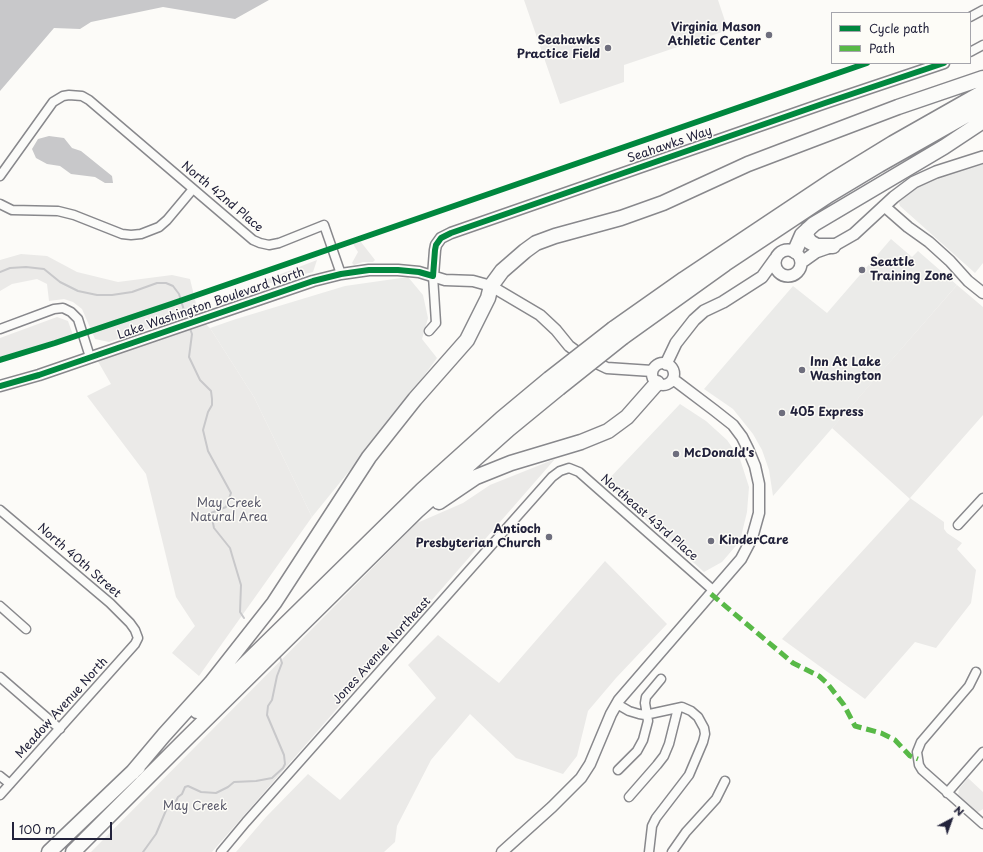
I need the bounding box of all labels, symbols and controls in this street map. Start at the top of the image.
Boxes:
legend [831,12,971,64]
text: Cycle path [869,19,930,37]
place label: Virginia Mason Athletic Center [668,21,761,49]
marker: Virginia Mason Athletic Center [764,30,774,40]
place label: Seahawks Practice Field [517,34,600,62]
text: Path [869,39,895,57]
marker: Seahawks Practice Field [603,43,613,53]
street label: Seahawks Way [626,124,714,166]
street label: North 42nd Place [178,159,266,235]
place label: Seattle Training Zone [870,256,953,284]
street label: Lake Washington Boulevard North [116,265,306,343]
marker: Seattle Training Zone [857,265,867,275]
place label: Inn At Lake Washington [810,356,881,384]
marker: Inn At Lake Washington [797,365,807,375]
place label: 405 Express [790,406,864,420]
marker: 405 Express [777,408,787,418]
place label: McDonald's [684,447,754,461]
marker: McDonald's [671,449,681,459]
street label: Northeast 43rd Place [597,472,701,564]
park label: May Creek Natural Area [190,497,268,525]
street label: North 40th Street [34,521,124,601]
place label: Antioch Presbyterian Church [415,523,541,551]
marker: Antioch Presbyterian Church [544,532,554,542]
place label: KinderCare [719,534,788,548]
marker: KinderCare [706,536,716,546]
street label: Jones Avenue Northeast [330,594,434,708]
street label: Meadow Avenue North [13,655,111,761]
park label: May Creek [163,800,227,814]
north arrow [931,800,971,840]
text: N [950,801,968,820]
scale bar [14,814,114,840]
text: 100 m [19,820,56,838]

